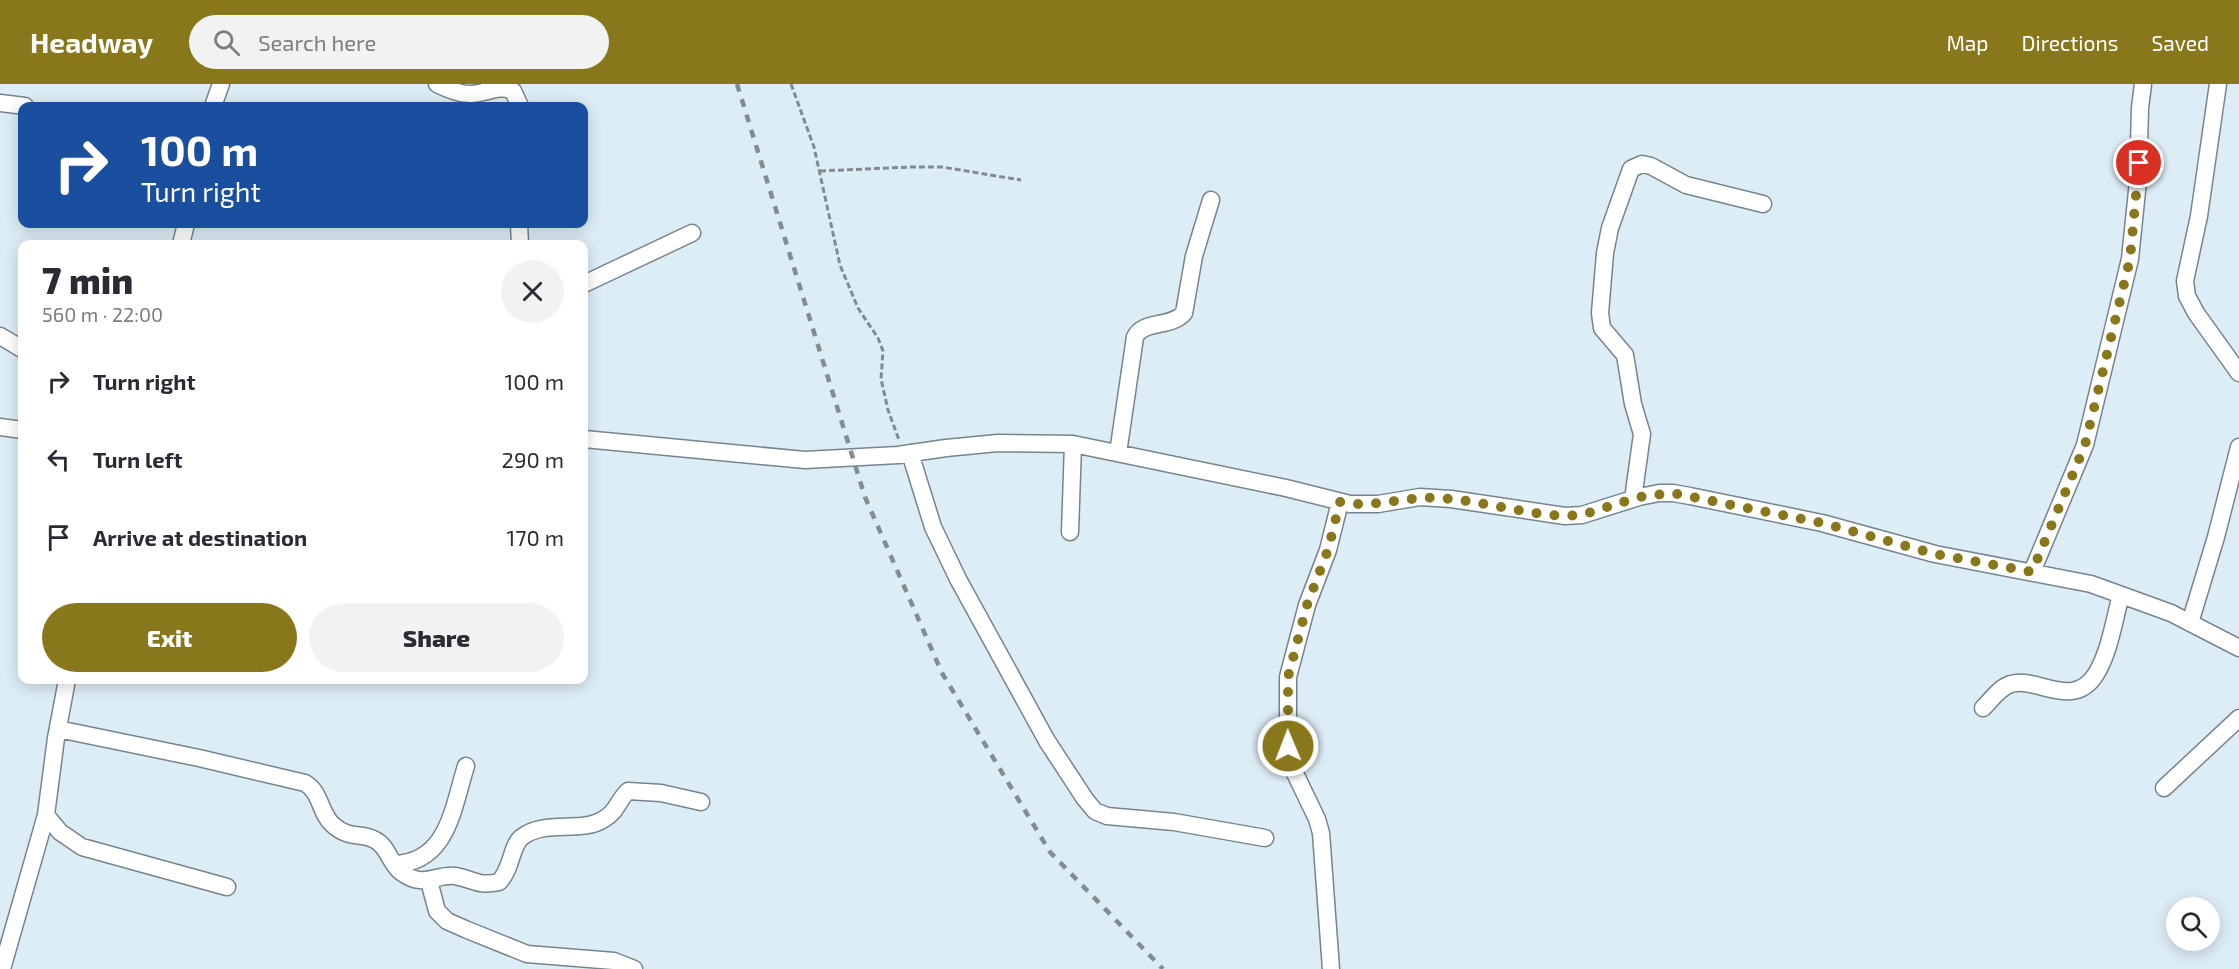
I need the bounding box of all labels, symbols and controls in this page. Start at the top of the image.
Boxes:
search box [189,15,609,69]
text: Headway [30,25,153,59]
icon: search [210,26,243,59]
text: Search here [258,29,376,55]
text: Map [1946,30,1989,55]
text: Directions [2022,30,2118,55]
text: Saved [2151,30,2209,55]
text: 100 m [141,124,258,174]
icon: right [42,126,120,204]
pin [2113,137,2164,188]
icon: arrive [2122,146,2155,179]
text: Turn right [141,175,261,207]
text: 7 min [42,258,133,301]
button: close [501,260,564,323]
text: 560 m · 22:00 [42,302,163,326]
icon: right [42,365,75,398]
text: Turn right [93,368,195,394]
text: 100 m [505,368,564,394]
icon: left [42,443,75,476]
text: Turn left [93,446,182,472]
text: 290 m [502,446,564,472]
icon: arrive [42,521,75,554]
text: Arrive at destination [93,524,307,550]
text: 170 m [507,524,564,550]
button: Exit [42,603,297,672]
button: Share [309,603,564,672]
position arrow [1256,714,1320,778]
map controls [2166,897,2220,951]
button: search [2166,897,2220,951]

